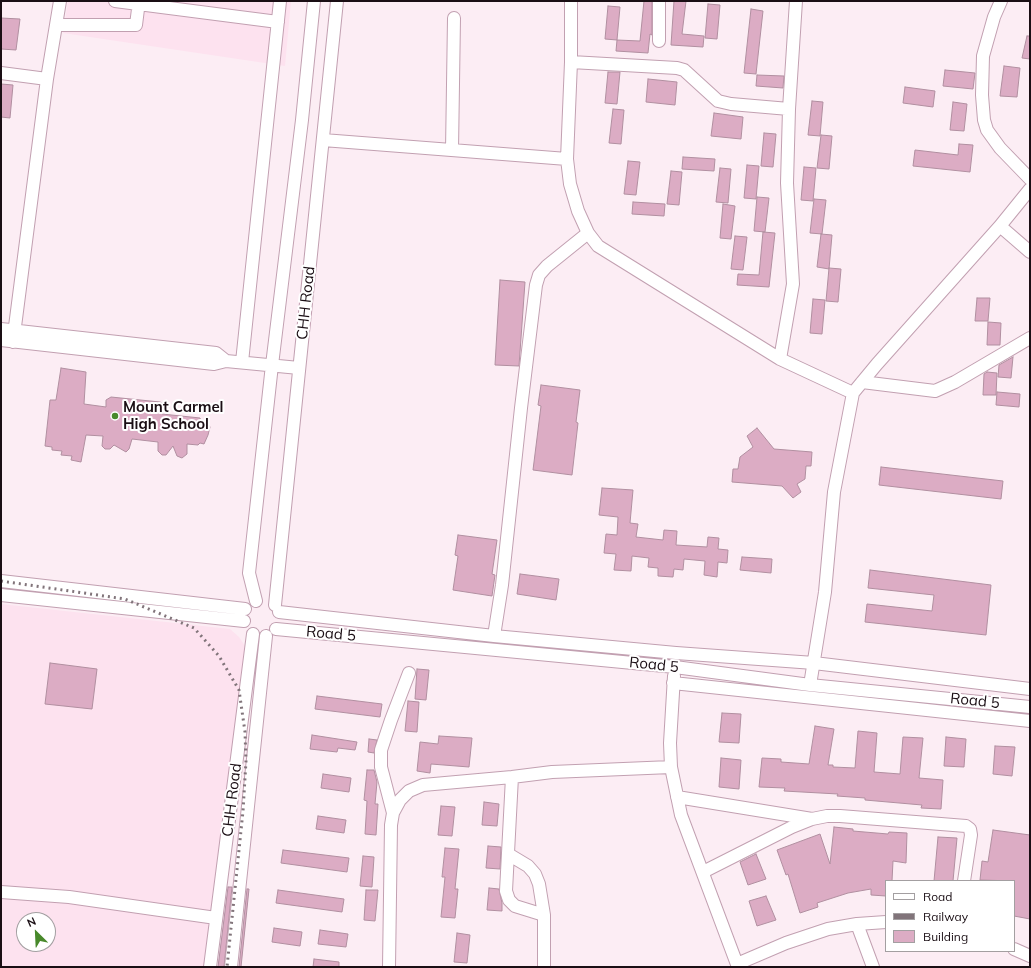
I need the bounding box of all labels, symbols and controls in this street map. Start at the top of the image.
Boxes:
street label: CHH Road [293,265,319,341]
place label: Mount Carmel High School [123,398,224,433]
marker: Mount Carmel High School [110,411,120,421]
street label: Road 5 [305,623,357,645]
street label: Road 5 [628,653,680,677]
street label: Road 5 [949,689,1001,713]
street label: CHH Road [219,762,245,838]
legend [885,880,1015,952]
text: Road [923,889,952,904]
text: Railway [923,909,968,924]
north arrow [16,912,56,952]
text: N [25,914,38,930]
text: Building [923,929,968,944]

